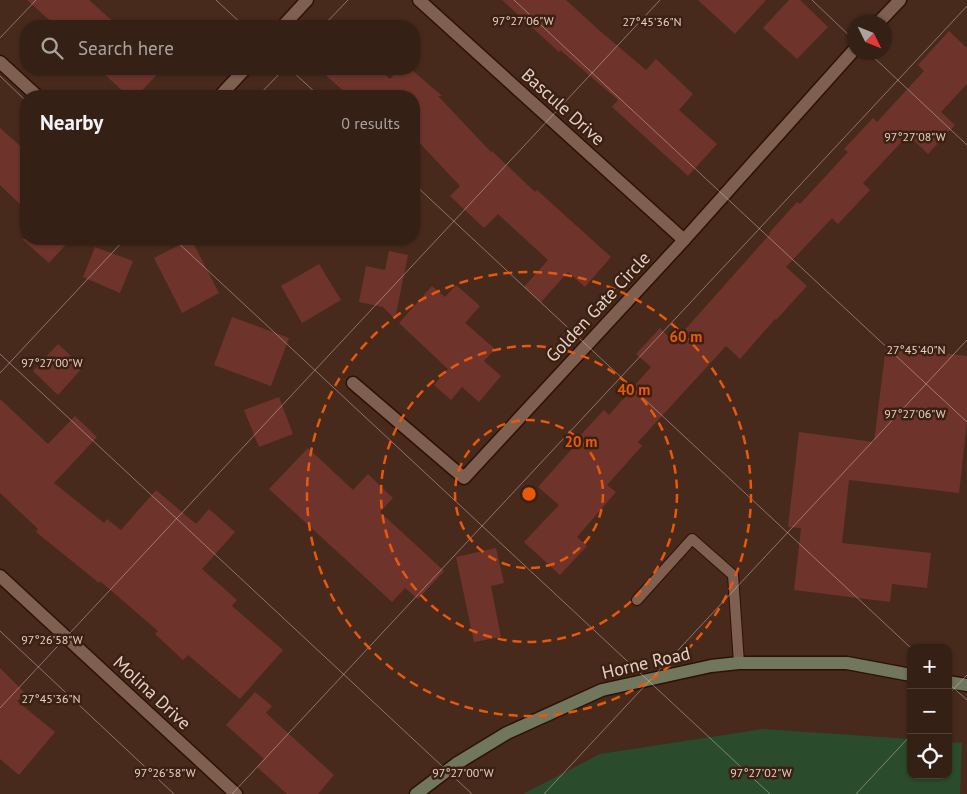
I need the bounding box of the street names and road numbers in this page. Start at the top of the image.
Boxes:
street label: Bascule Drive [517,63,610,150]
street label: Golden Gate Circle [540,247,655,367]
street label: Horne Road [600,641,692,684]
street label: Molina Drive [109,651,196,734]

